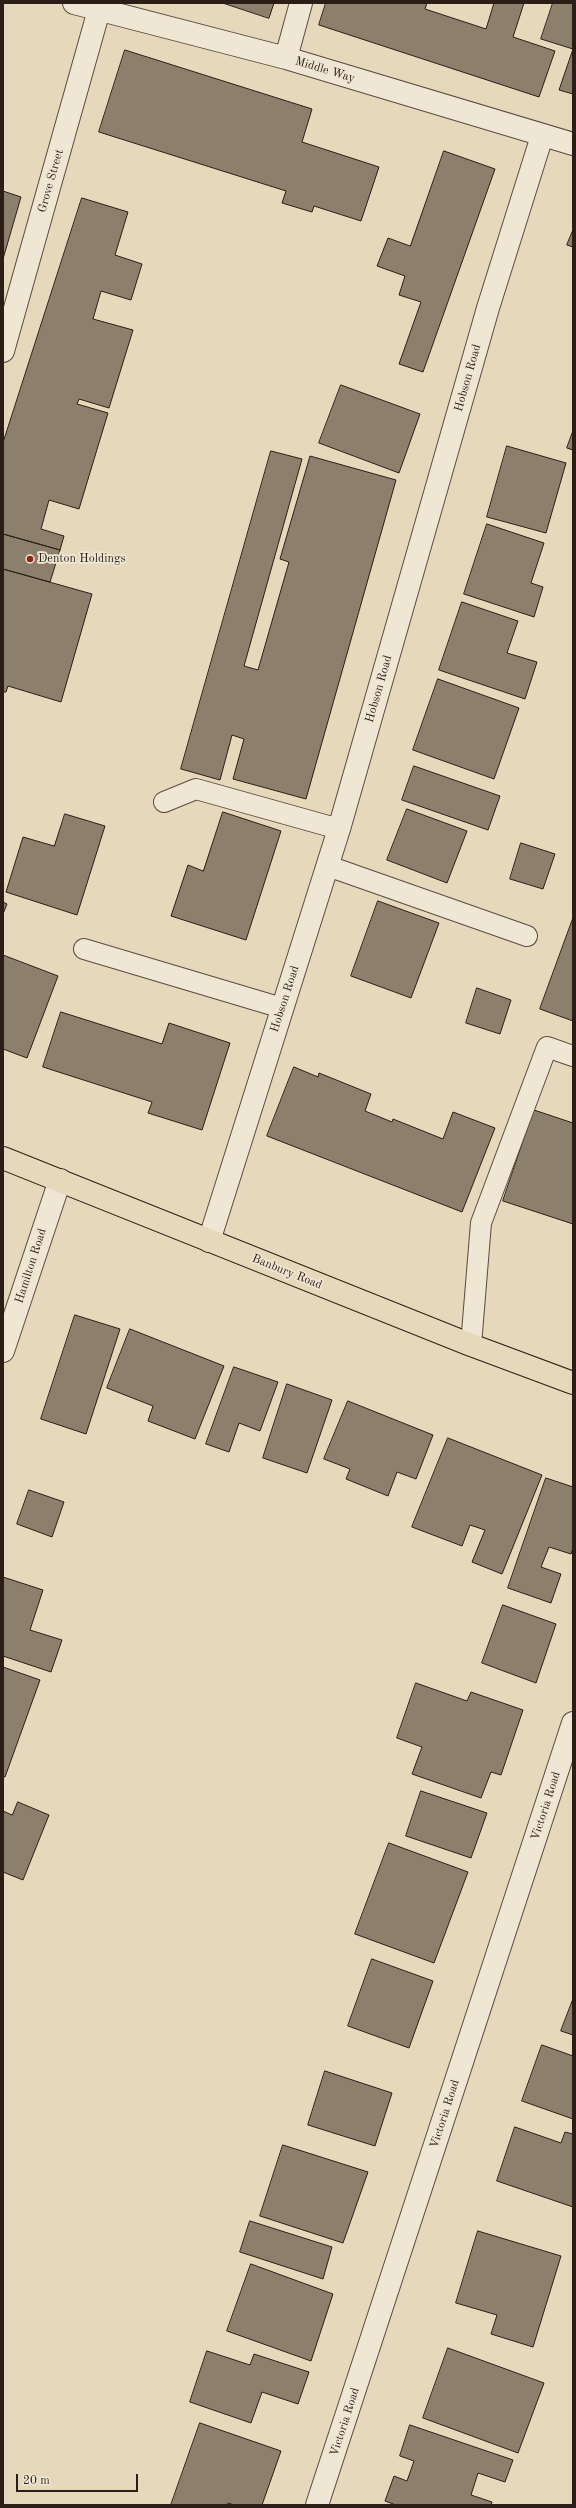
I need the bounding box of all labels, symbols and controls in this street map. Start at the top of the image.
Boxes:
street label: Middle Way [293,54,357,86]
street label: Grove Street [35,148,67,214]
street label: Hobson Road [452,343,484,413]
place label: Denton Holdings [38,552,126,566]
marker: Denton Holdings [25,554,35,564]
street label: Hobson Road [363,654,395,724]
street label: Hobson Road [267,964,303,1034]
street label: Hamilton Road [12,1227,50,1305]
street label: Banbury Road [250,1251,324,1293]
street label: Victoria Road [528,1770,564,1842]
street label: Victoria Road [427,2078,463,2150]
street label: Victoria Road [327,2386,363,2458]
scale bar [18,2466,140,2492]
text: 20 m [23,2475,50,2487]

